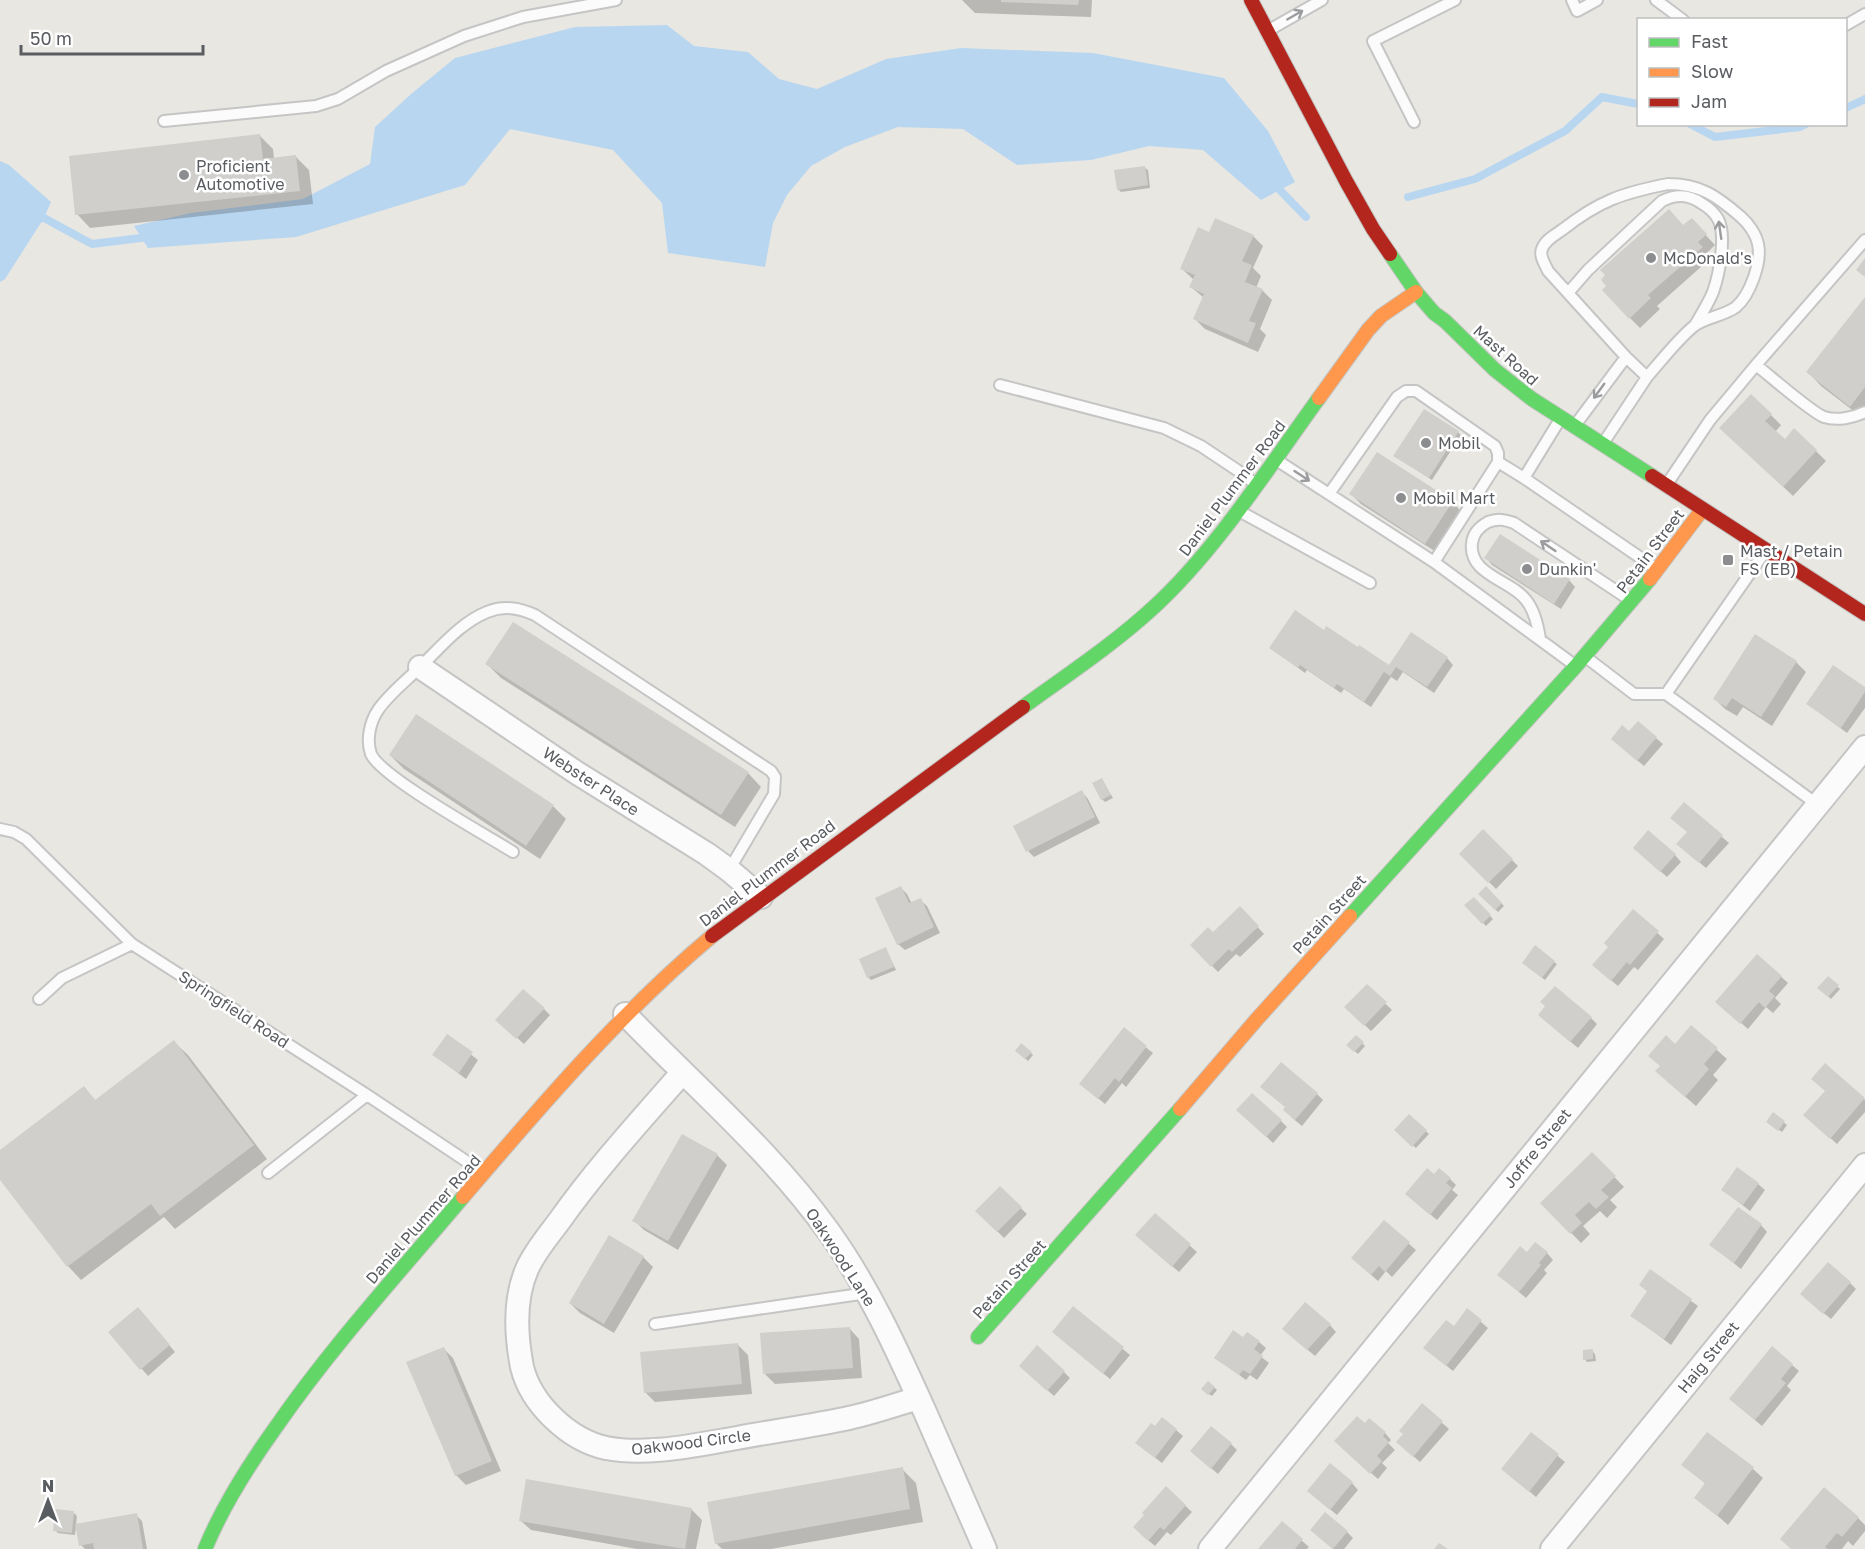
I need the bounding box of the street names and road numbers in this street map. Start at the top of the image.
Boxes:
street label: Mast Road [1469,321,1543,389]
street label: Daniel Plummer Road [1174,416,1290,560]
street label: Petain Street [1612,505,1688,597]
street label: Webster Place [539,742,643,820]
street label: Daniel Plummer Road [695,815,839,931]
street label: Petain Street [1288,870,1370,958]
street label: Springfield Road [175,966,293,1052]
street label: Joffre Street [1499,1104,1575,1192]
street label: Daniel Plummer Road [361,1150,485,1288]
street label: Oakwood Lane [802,1204,880,1310]
street label: Petain Street [968,1235,1050,1323]
street label: Haig Street [1673,1317,1743,1397]
street label: Oakwood Circle [630,1425,752,1459]

